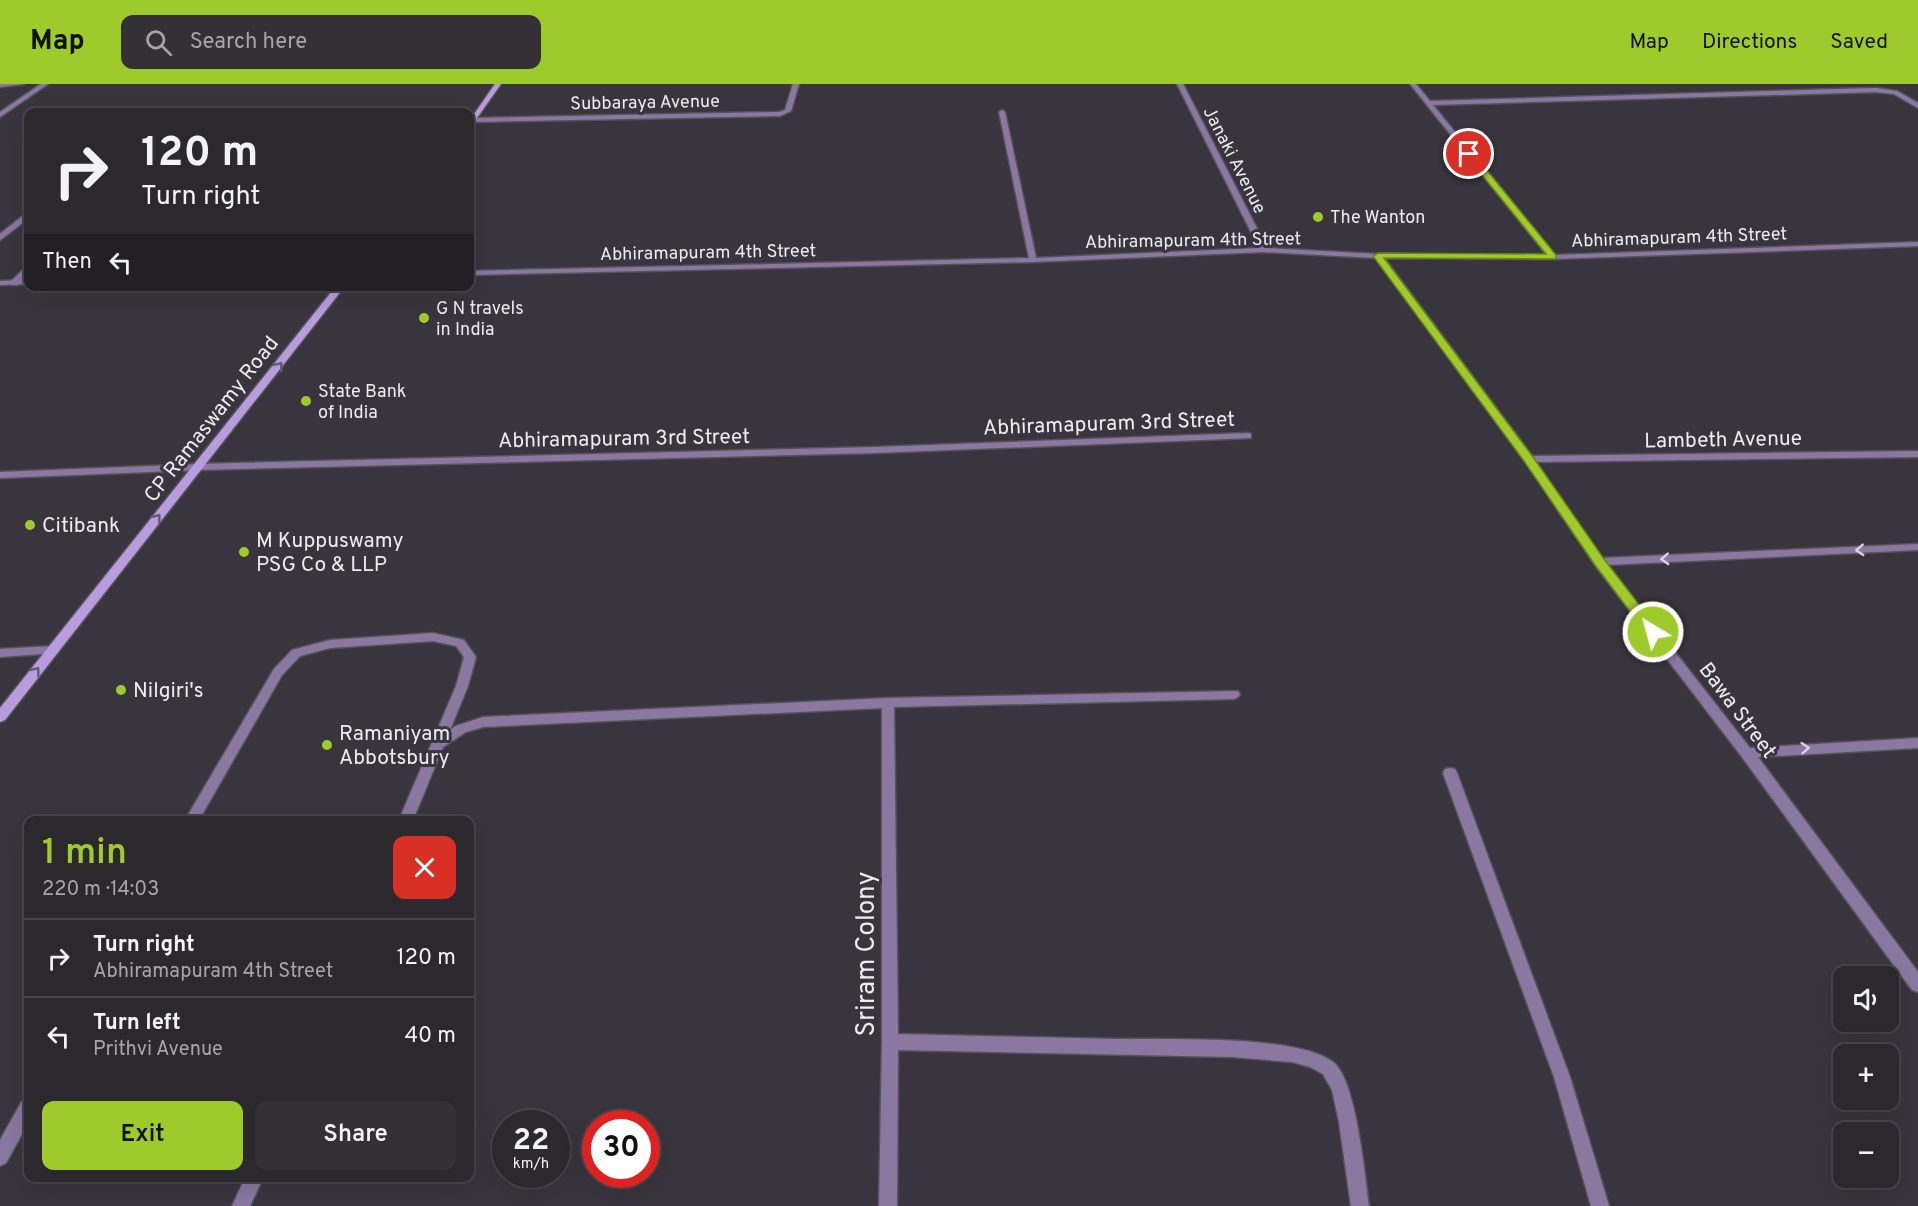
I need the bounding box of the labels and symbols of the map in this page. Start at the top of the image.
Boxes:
street label: Subbaraya Avenue [570,91,720,116]
street label: Janaki Avenue [1197,103,1270,218]
pin [1443,128,1494,179]
place label: The Wanton [1330,207,1425,230]
marker: The Wanton [1311,210,1325,224]
street label: Abhiramapuram 4th Street [1571,223,1787,254]
street label: Abhiramapuram 4th Street [1085,228,1301,255]
street label: Abhiramapuram 4th Street [600,240,816,267]
place label: G N travels in India [436,298,524,342]
marker: G N travels in India [417,311,431,325]
street label: CP Ramaswamy Road [139,331,286,509]
one-way arrow [271,361,282,372]
place label: State Bank of India [318,381,406,425]
marker: State Bank of India [299,394,313,408]
street label: Abhiramapuram 3rd Street [983,407,1235,442]
street label: Abhiramapuram 3rd Street [498,424,750,455]
street label: Lambeth Avenue [1644,426,1802,455]
place label: Citibank [42,513,120,540]
one-way arrow [150,514,161,525]
marker: Citibank [23,518,37,532]
place label: M Kuppuswamy PSG Co & LLP [256,528,404,579]
one-way arrow [1855,543,1864,556]
marker: M Kuppuswamy PSG Co & LLP [237,545,251,559]
one-way arrow [1660,552,1669,565]
position arrow [1621,600,1685,664]
street label: Bawa Street [1692,657,1782,764]
one-way arrow [29,667,40,678]
place label: Nilgiri's [133,678,204,705]
marker: Nilgiri's [114,683,128,697]
place label: Ramaniyam Abbotsbury [339,721,450,772]
marker: Ramaniyam Abbotsbury [320,738,334,752]
one-way arrow [1800,742,1809,755]
street label: Sriram Colony [851,872,884,1036]
speed limit sign: 30 [582,1110,660,1188]

